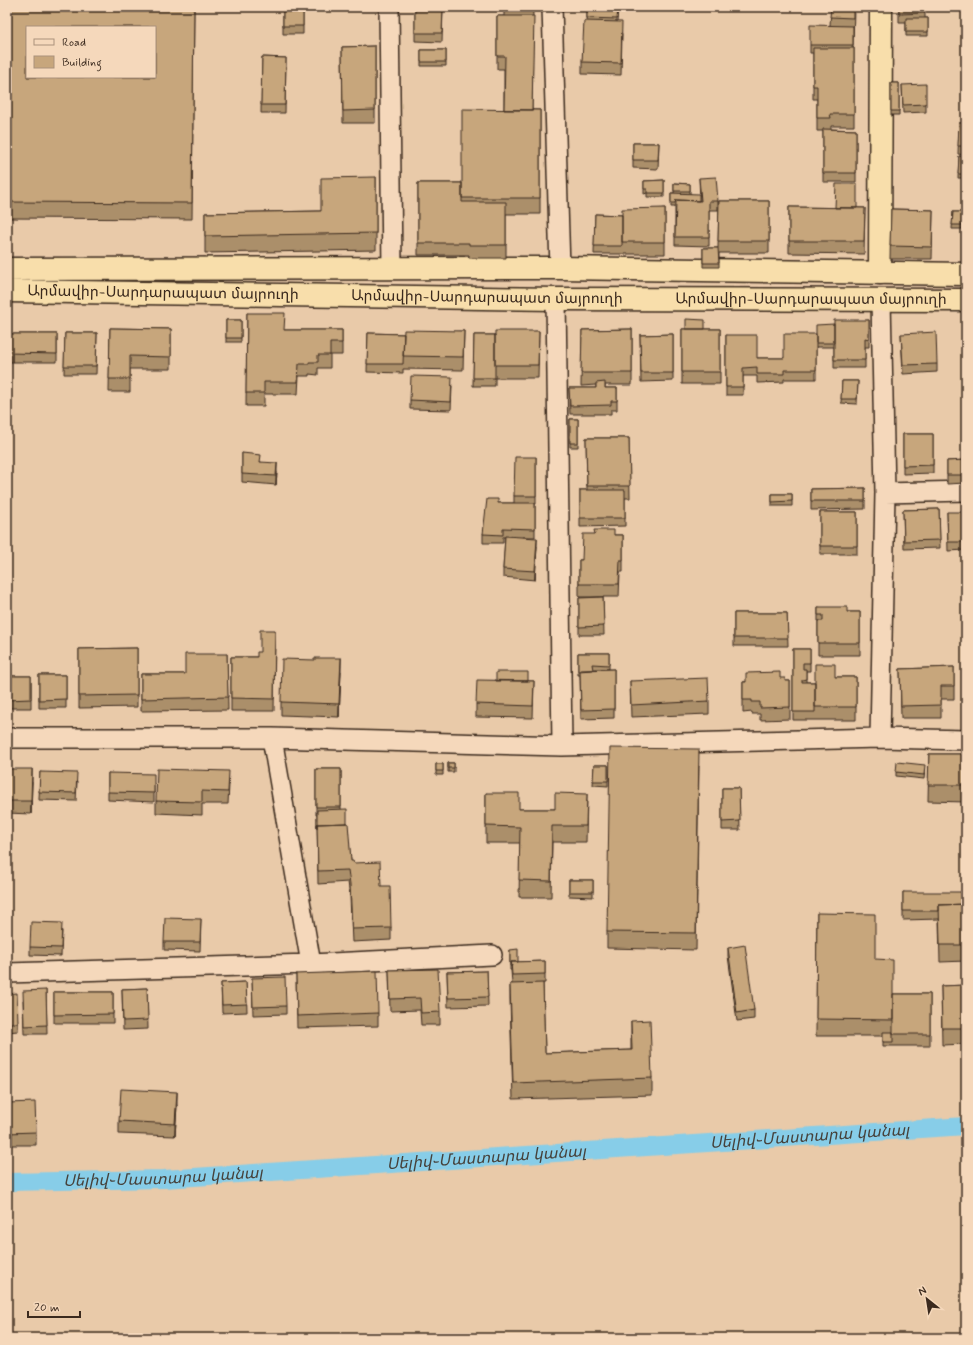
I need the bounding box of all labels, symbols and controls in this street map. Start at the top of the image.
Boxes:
legend [26,26,156,78]
text: Road [62,35,86,51]
text: Building [62,55,102,72]
street label: Արմավիր-Սարդարապատ մայրուղի [27,281,299,305]
street label: Արմավիր-Սարդարապատ մայրուղի [351,286,623,309]
street label: Արմավիր-Սարդարապատ մայրուղի [675,289,947,310]
water label: Սելիվ֊Մաստարա կանալ [709,1119,911,1153]
water label: Սելիվ֊Մաստարա կանալ [386,1141,587,1175]
water label: Սելիվ֊Մաստարա կանալ [63,1162,264,1191]
north arrow [907,1279,947,1319]
text: N [916,1283,929,1299]
scale bar [28,1293,80,1319]
text: 20 m [34,1300,60,1316]

